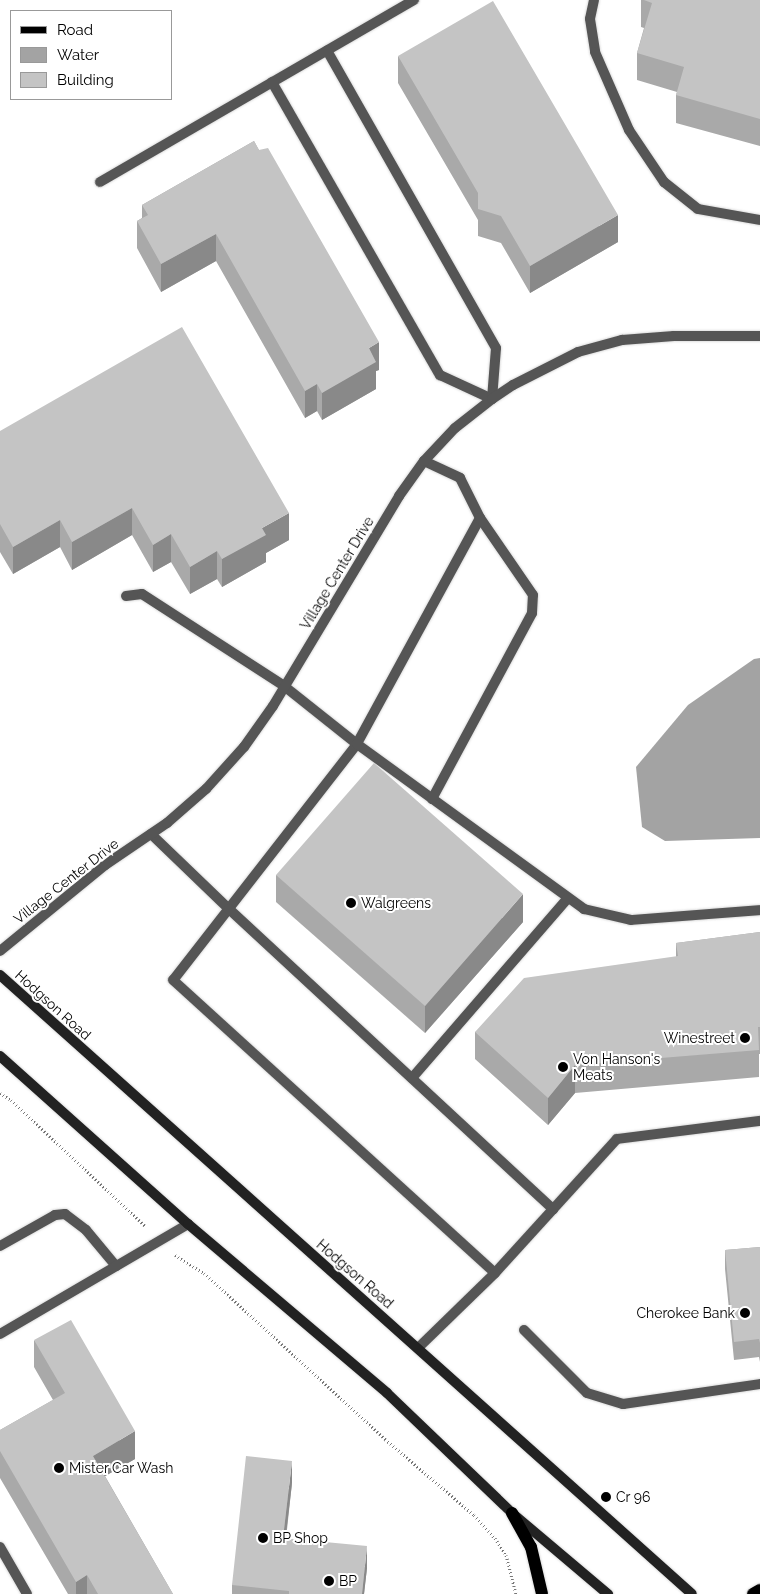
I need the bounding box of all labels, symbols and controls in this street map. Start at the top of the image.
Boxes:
legend [10,10,172,100]
text: Road [57,21,93,39]
text: Water [57,46,99,64]
text: Building [57,71,114,89]
street label: Village Center Drive [297,513,377,633]
street label: Village Center Drive [10,835,122,927]
place label: Walgreens [361,895,431,911]
marker: Walgreens [345,897,357,909]
street label: Hodgson Road [12,967,94,1043]
place label: Winestreet [664,1030,735,1046]
marker: Winestreet [739,1032,751,1044]
place label: Von Hanson's Meats [573,1051,660,1084]
marker: Von Hanson's Meats [557,1061,569,1073]
street label: Hodgson Road [313,1236,397,1312]
place label: Cherokee Bank [636,1305,735,1321]
marker: Cherokee Bank [739,1307,751,1319]
place label: Mister Car Wash [69,1460,175,1476]
marker: Mister Car Wash [53,1462,65,1474]
place label: Cr 96 [616,1489,651,1505]
marker: Cr 96 [600,1491,612,1503]
place label: BP Shop [273,1530,328,1546]
marker: BP Shop [257,1532,269,1544]
place label: BP [339,1573,357,1589]
marker: BP [323,1575,335,1587]

